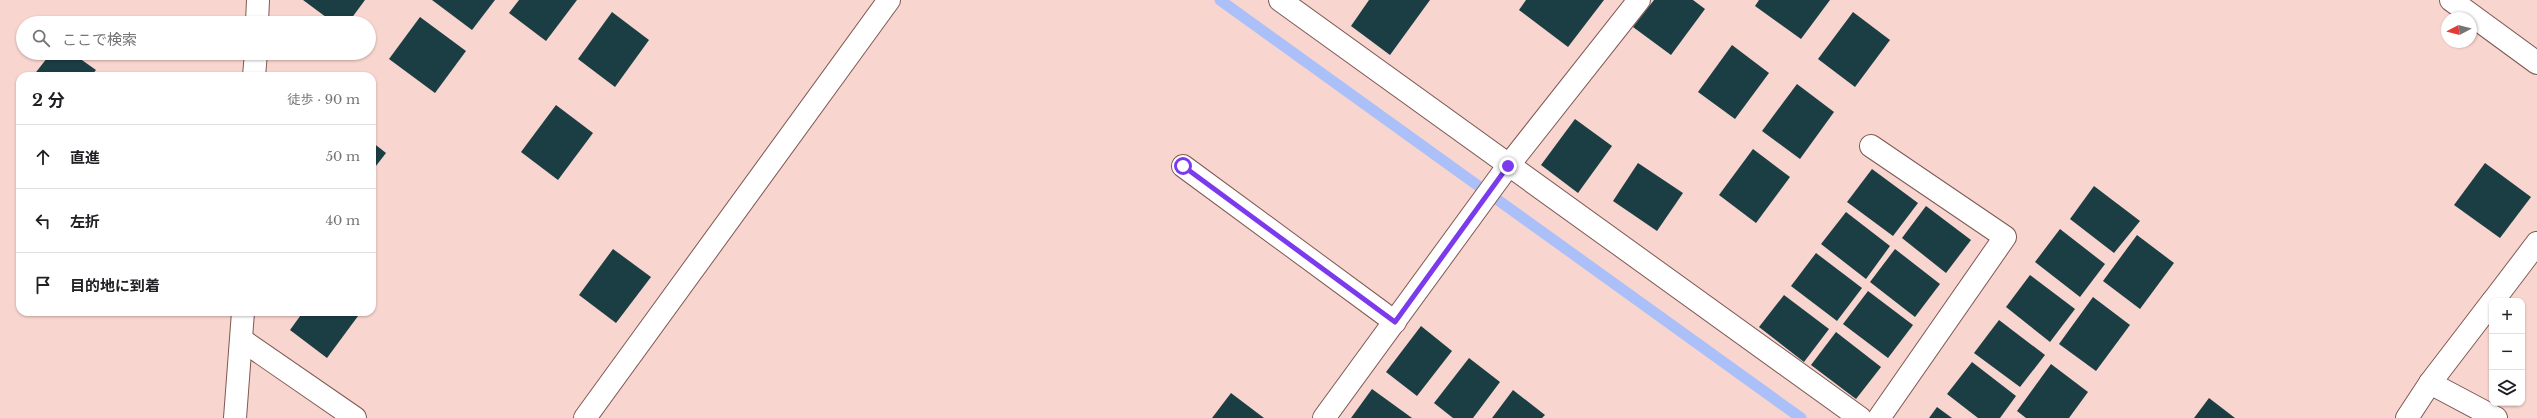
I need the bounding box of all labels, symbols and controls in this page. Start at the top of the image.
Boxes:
north arrow [2441,12,2477,48]
search box [16,16,376,60]
icon: search [30,27,52,49]
text: ここで検索 [62,30,137,49]
text: 2 分 [32,90,65,111]
text: 徒歩 · 90 m [288,91,360,108]
icon: ahead [32,146,54,168]
text: 直進 [70,148,100,167]
text: 50 m [326,148,360,165]
route start [1174,157,1192,175]
route end [1499,157,1517,175]
icon: left [32,210,54,232]
text: 左折 [70,212,100,231]
text: 40 m [325,212,360,229]
icon: arrive [32,274,54,296]
text: 目的地に到着 [70,276,160,295]
map controls [2489,298,2525,406]
button: + [2489,298,2525,334]
button: − [2489,334,2525,370]
button: layers [2489,370,2525,406]

